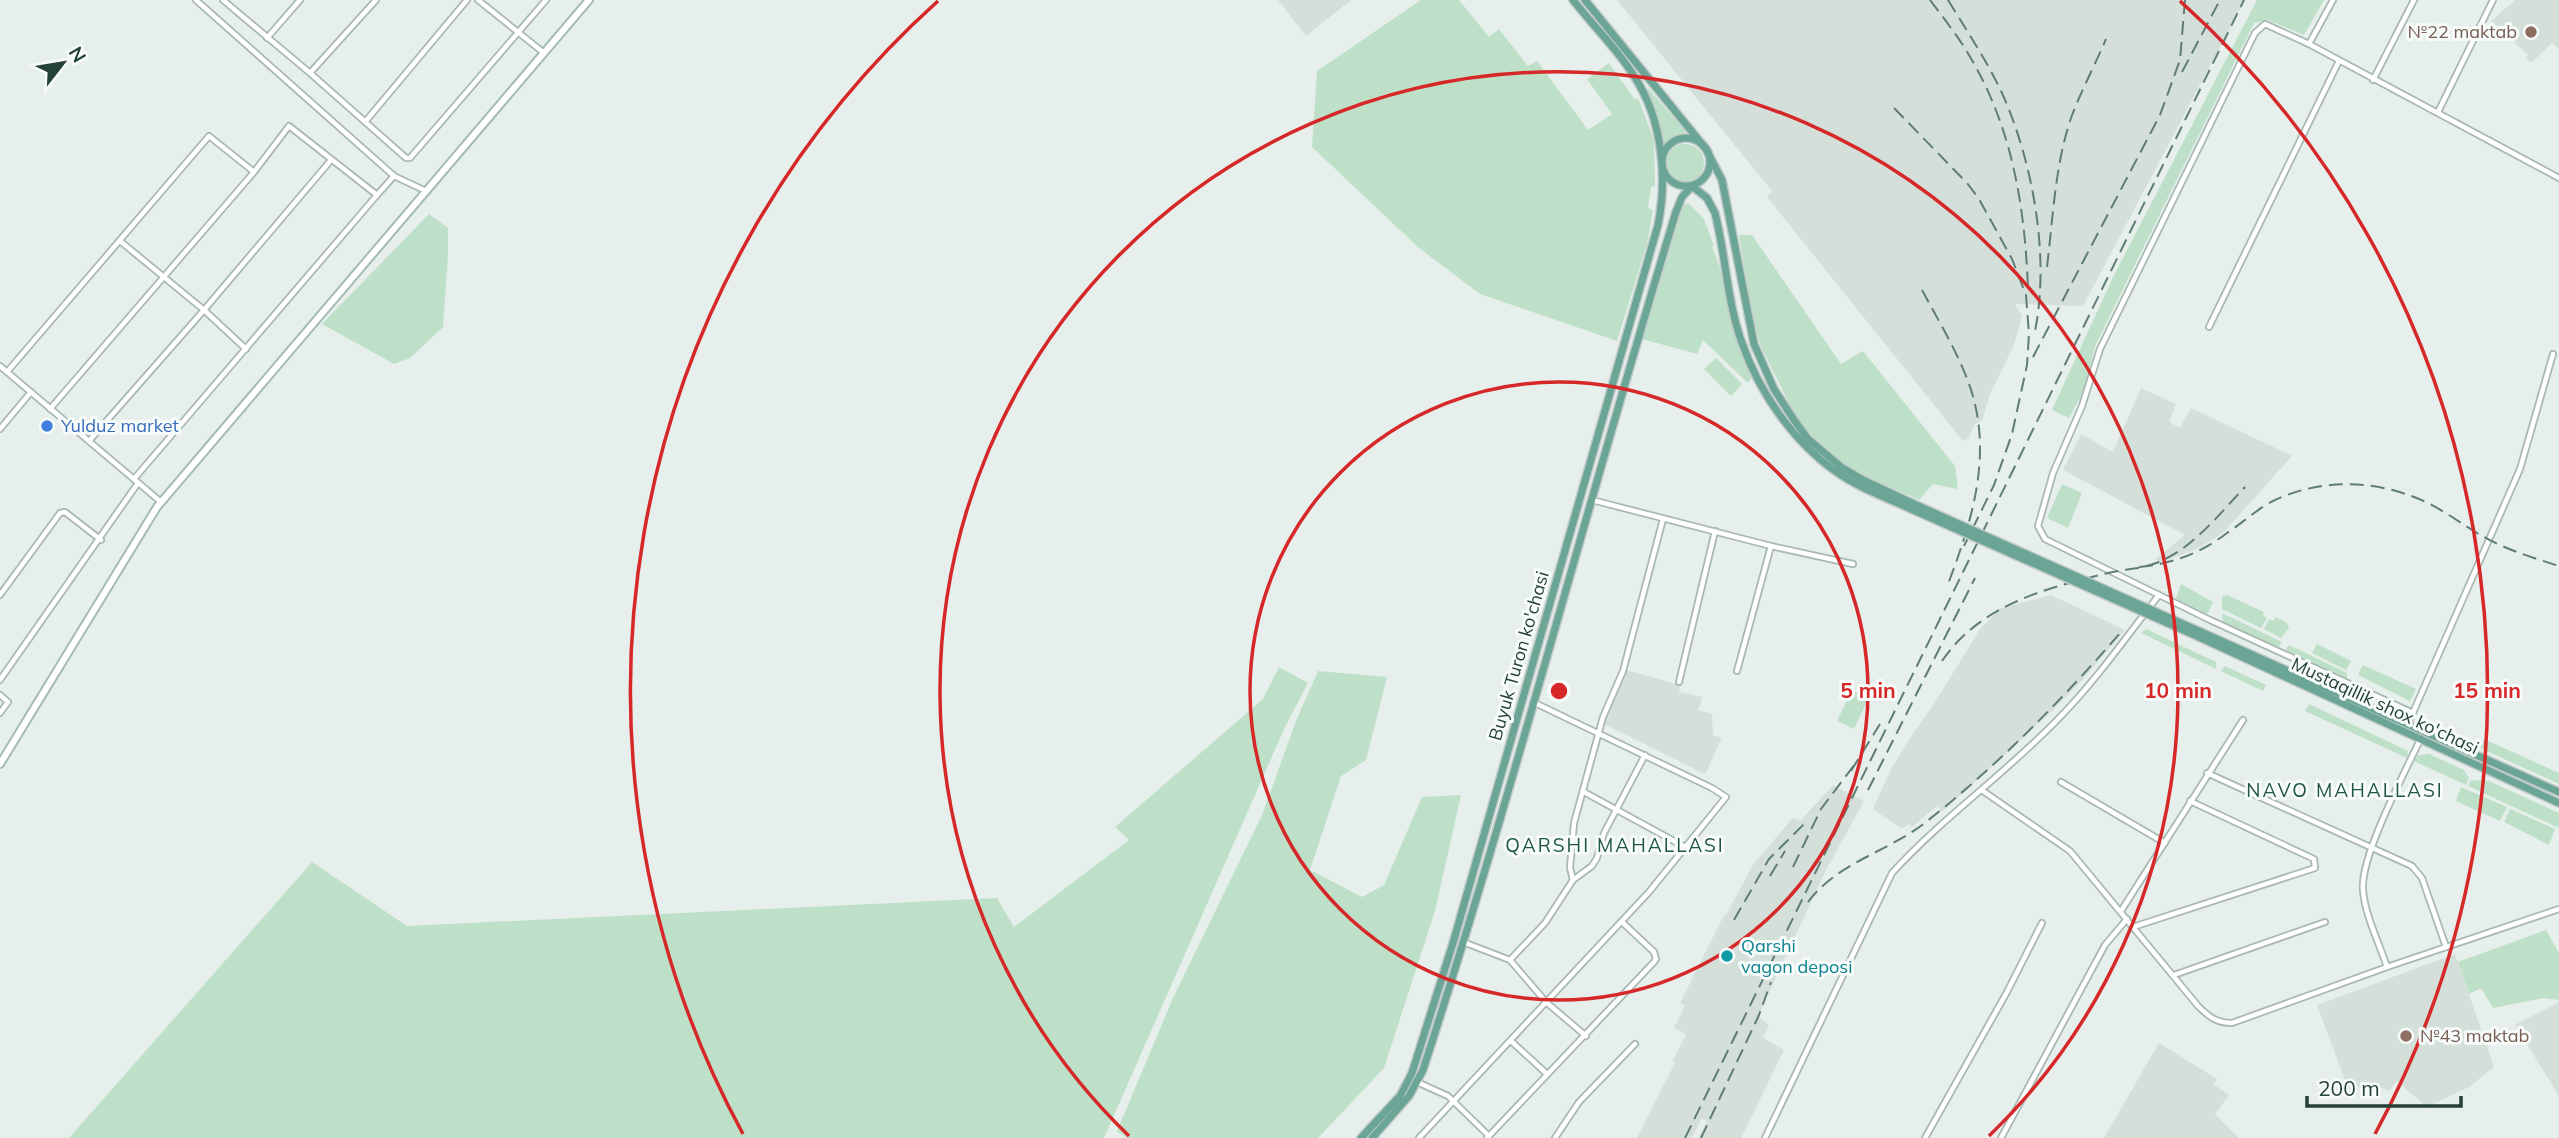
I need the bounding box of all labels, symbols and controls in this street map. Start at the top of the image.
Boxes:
place label: №22 maktab [2408,20,2517,43]
marker: №22 maktab [2523,24,2539,40]
north arrow [28,28,98,98]
text: N [64,42,92,67]
place label: Yulduz market [60,414,179,437]
marker: Yulduz market [39,418,55,434]
street label: Buyuk Turon ko'chasi [1483,568,1554,743]
street label: Mustaqillik shox ko'chasi [2288,652,2483,759]
text: 5 min [1840,677,1896,703]
text: 10 min [2144,677,2212,703]
text: 15 min [2453,677,2521,703]
centre of rings [1547,679,1571,703]
district label: NAVO MAHALLASI [2246,778,2444,802]
district label: QARSHI MAHALLASI [1505,833,1725,857]
place label: Qarshi vagon deposi [1741,934,1852,978]
marker: Qarshi vagon deposi [1719,948,1735,964]
place label: №43 maktab [2420,1024,2529,1047]
marker: №43 maktab [2398,1028,2414,1044]
scale bar [2307,1064,2461,1108]
text: 200 m [2318,1075,2380,1101]

